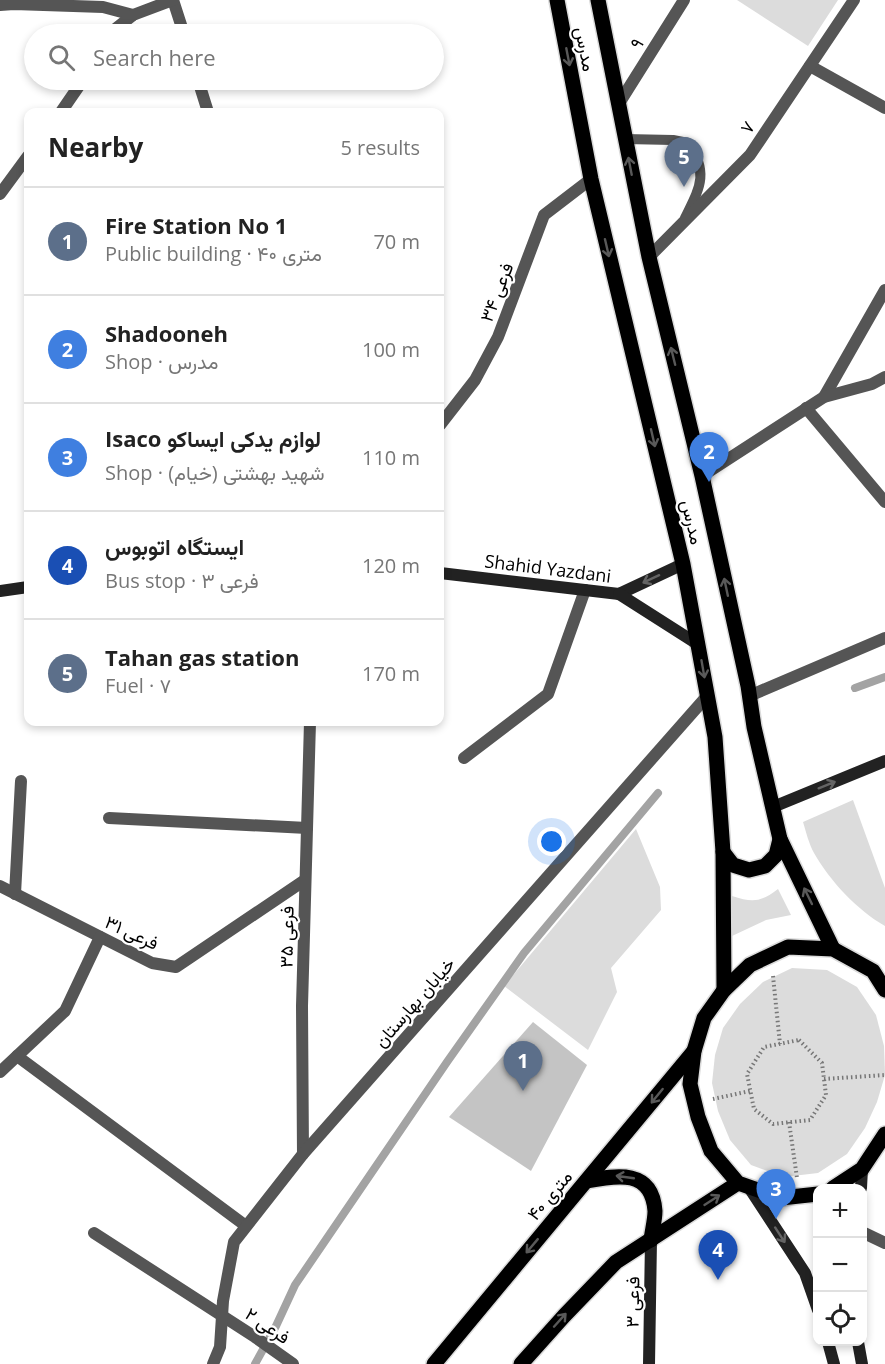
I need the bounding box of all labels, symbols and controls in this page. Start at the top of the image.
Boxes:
search box [24,24,444,90]
street label: مدرس [570,25,602,73]
street label: ۹ [624,33,648,53]
icon: search [45,41,78,74]
text: Search here [93,42,216,72]
one-way arrow [563,47,574,67]
street label: ۷ [734,116,760,138]
text: Nearby [48,129,143,165]
text: 5 results [340,134,420,161]
pin: 5 [664,138,704,187]
one-way arrow [624,157,636,176]
text: Fire Station No 1 [105,210,287,240]
text: 1 [62,228,73,255]
text: 70 m [373,228,420,255]
one-way arrow [602,239,614,258]
text: Public building · ۴۰ متری [105,240,322,267]
street label: فرعی ۳۴ [474,259,518,325]
text: Shadooneh [105,318,228,348]
text: 2 [62,336,73,363]
text: 100 m [362,336,420,363]
one-way arrow [666,347,678,366]
text: Shop · مدرس [105,348,218,375]
text: Isaco لوازم یدکی ایساکو [105,423,321,453]
one-way arrow [647,428,659,447]
pin: 2 [690,432,728,482]
text: 3 [62,444,73,471]
text: 110 m [362,444,420,471]
text: Shop · شهید بهشتی (خیام) [105,459,325,486]
street label: مدرس [676,497,710,547]
text: ایستگاه اتوبوس [105,531,244,561]
street label: Shahid Yazdani [483,548,613,588]
text: 4 [62,552,73,579]
text: 120 m [362,552,420,579]
text: Bus stop · فرعی ۳ [105,567,259,594]
one-way arrow [642,573,660,585]
one-way arrow [720,578,732,597]
text: Tahan gas station [105,642,299,672]
one-way arrow [698,659,709,679]
text: 5 [62,660,73,687]
text: 170 m [362,660,420,687]
text: Fuel · ۷ [105,672,171,699]
one-way arrow [817,779,836,790]
your location [537,827,566,856]
one-way arrow [801,888,813,906]
street label: فرعی ۳۵ [273,906,299,968]
street label: فرعی ۳۱ [101,909,163,955]
street label: خیابان بهارستان [368,952,460,1052]
pin: 1 [504,1042,542,1091]
one-way arrow [650,1088,663,1104]
street label: ۴۰ متری [521,1165,577,1225]
pin: 3 [756,1170,796,1219]
one-way arrow [615,1172,635,1183]
map controls [813,1184,867,1346]
button: + [813,1184,867,1238]
one-way arrow [703,1194,720,1207]
one-way arrow [774,1226,786,1242]
pin: 4 [698,1230,738,1280]
one-way arrow [526,1238,539,1254]
button: − [813,1238,867,1292]
street label: فرعی ۳ [620,1276,644,1328]
button: locate [813,1292,867,1346]
street label: فرعی ۲ [241,1301,295,1349]
one-way arrow [553,1313,567,1328]

